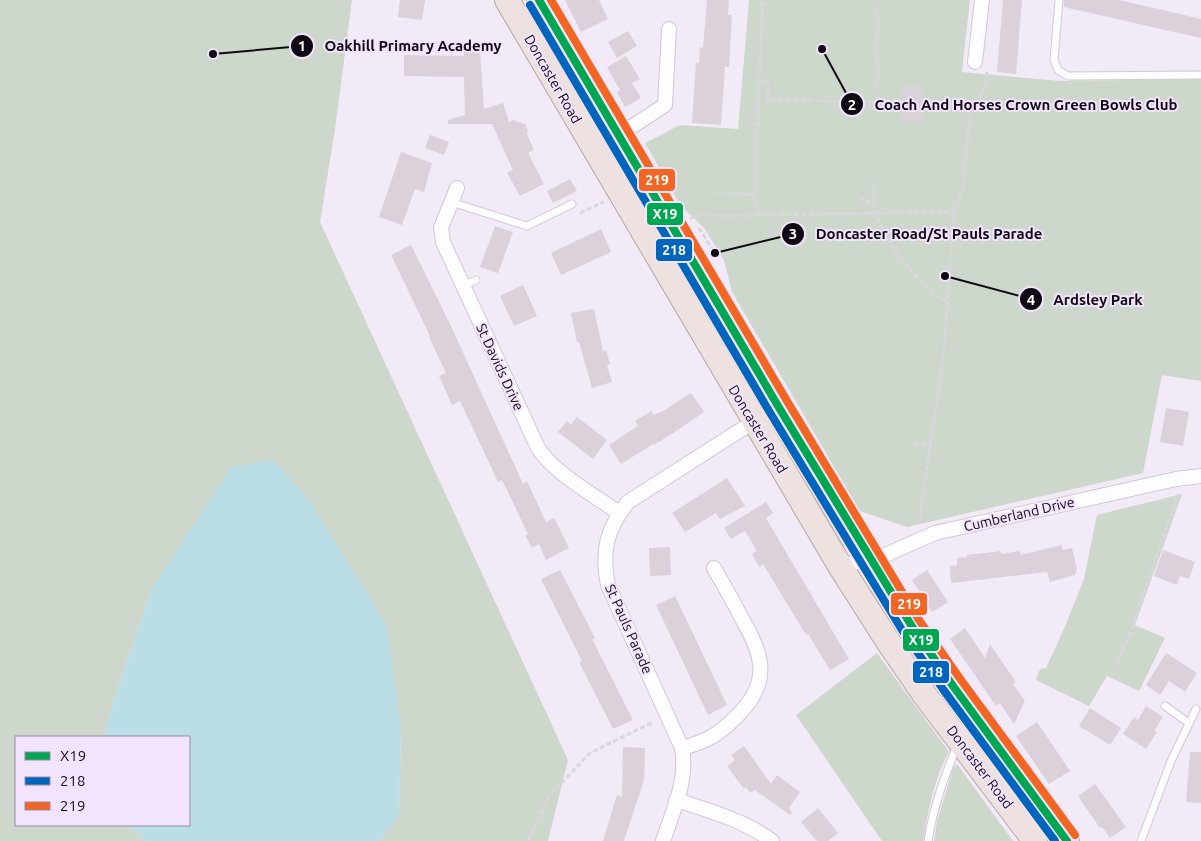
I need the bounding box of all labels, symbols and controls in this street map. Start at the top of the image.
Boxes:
callout: Oakhill Primary Academy [289,31,512,61]
street label: Doncaster Road [521,32,585,126]
text: 1 [298,37,306,54]
text: Oakhill Primary Academy [324,37,502,54]
callout: Coach And Horses Crown Green Bowls Club [840,89,1188,119]
text: 2 [848,96,856,113]
text: Coach And Horses Crown Green Bowls Club [875,96,1177,113]
line badge: 219 [638,168,676,192]
text: 219 [645,172,669,188]
line badge: X19 [646,202,684,226]
text: X19 [652,206,678,222]
callout: Doncaster Road/St Pauls Parade [781,219,1052,249]
text: 3 [789,225,797,242]
text: Doncaster Road/St Pauls Parade [816,225,1042,242]
line badge: 218 [655,238,693,262]
text: 218 [662,242,686,258]
callout: Ardsley Park [1018,284,1153,314]
text: 4 [1027,291,1035,308]
text: Ardsley Park [1053,291,1143,308]
street label: St Davids Drive [473,321,527,413]
street label: Doncaster Road [725,382,791,476]
street label: Cumberland Drive [962,493,1076,535]
street label: St Pauls Parade [602,582,656,676]
line badge: 219 [890,592,928,616]
text: 219 [897,596,921,612]
line badge: X19 [902,628,940,652]
text: X19 [908,632,934,648]
line badge: 218 [912,660,950,684]
text: 218 [919,664,943,680]
street label: Doncaster Road [944,722,1016,812]
legend [15,736,190,826]
text: X19 [60,747,86,764]
text: 218 [60,772,85,789]
text: 219 [60,797,85,814]

